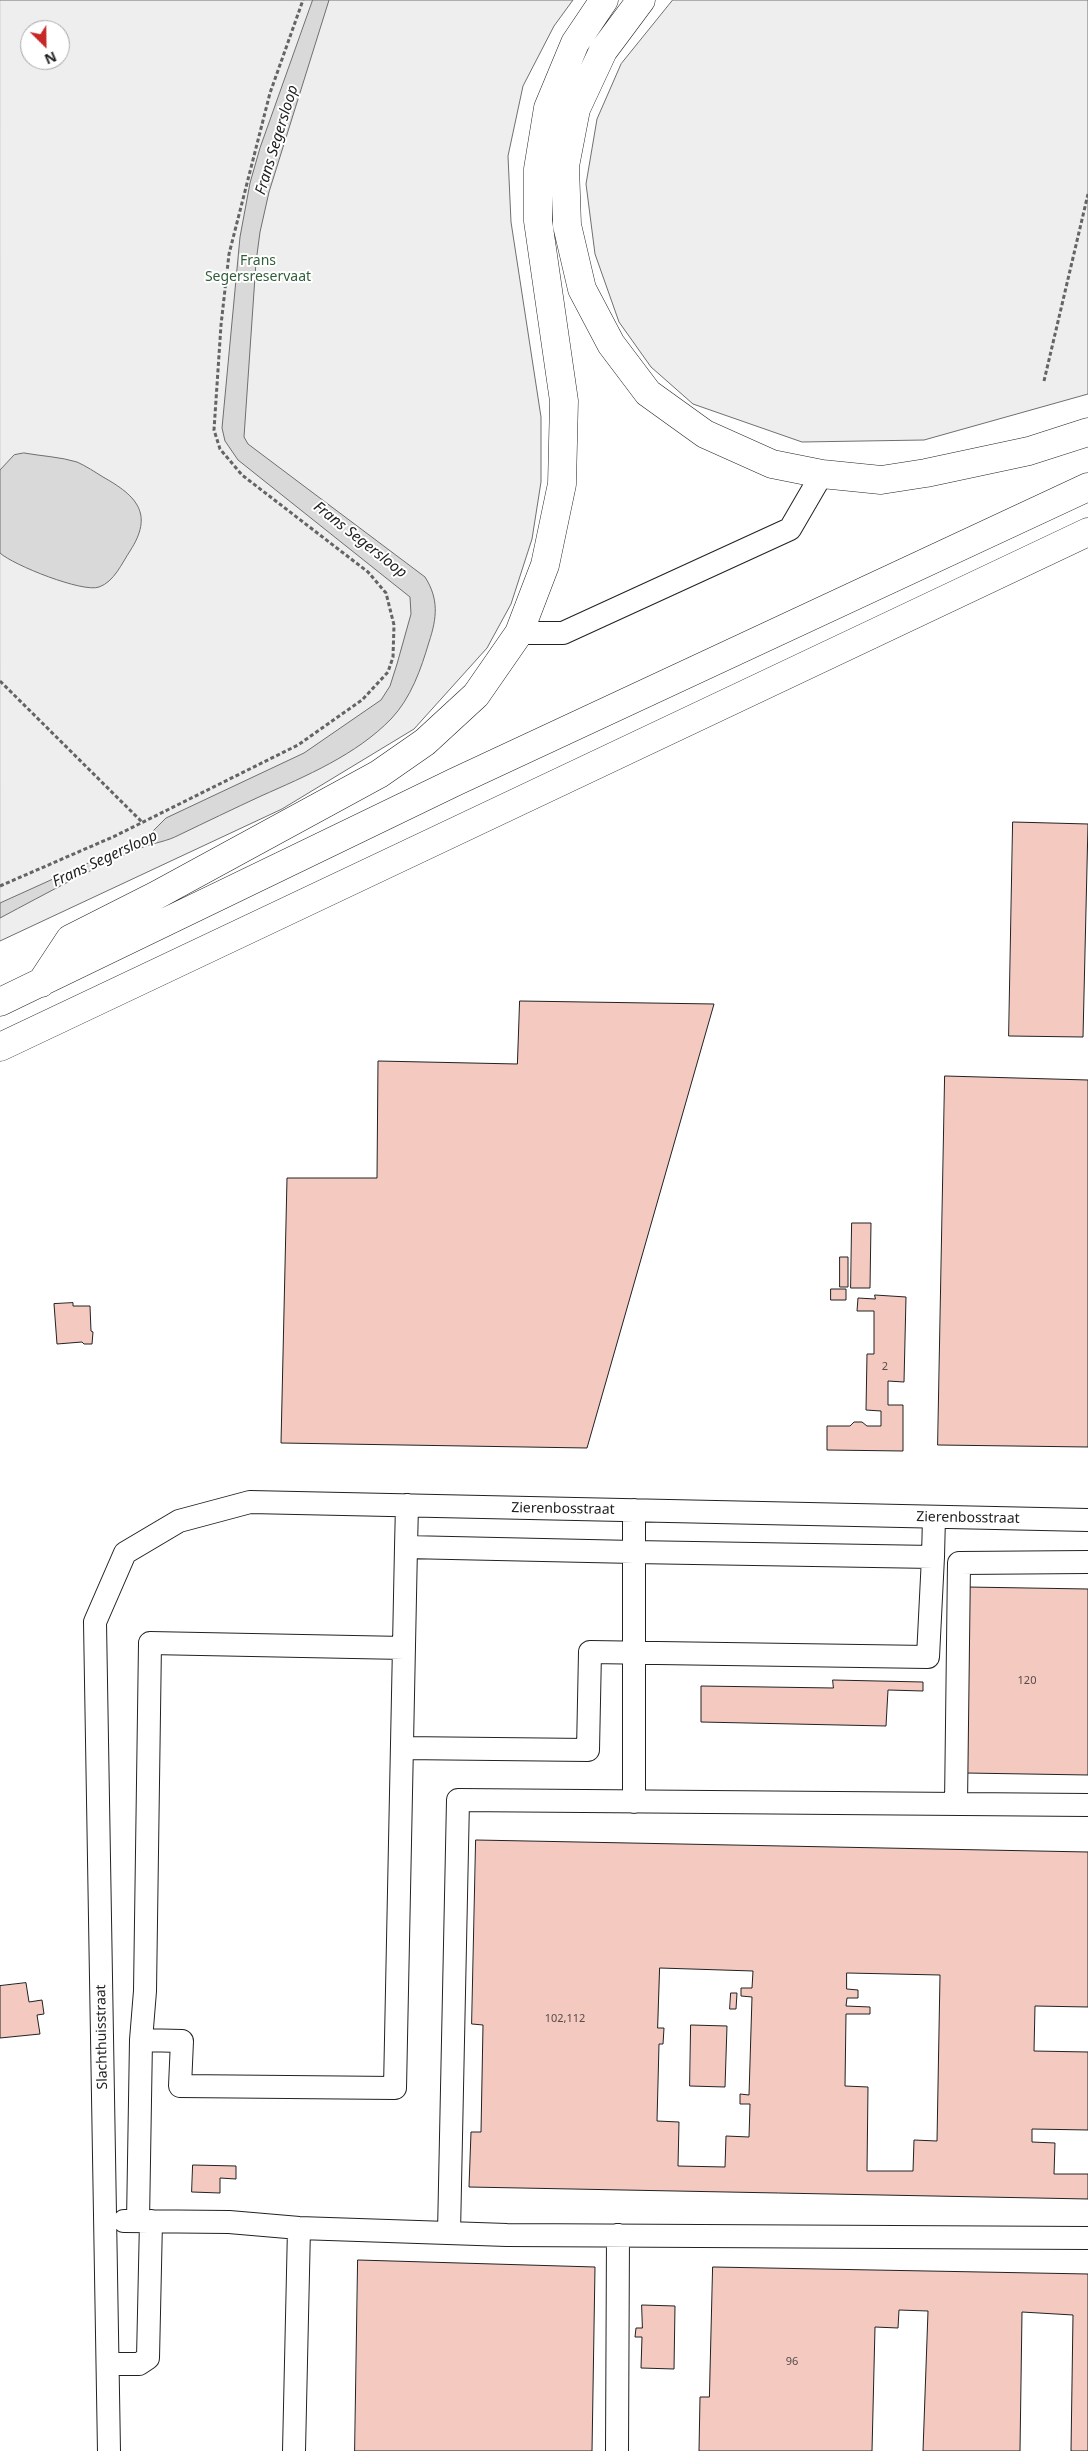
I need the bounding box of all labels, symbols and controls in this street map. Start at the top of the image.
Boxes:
north arrow [20,20,70,70]
text: N [42,47,60,69]
water label: Frans Segersloop [252,83,302,197]
park label: Frans Segersreservaat [205,253,311,286]
water label: Frans Segersloop [310,498,410,582]
water label: Frans Segersloop [50,827,160,891]
house number: 2 [882,1360,888,1374]
street label: Zierenbosstraat [511,1500,615,1518]
street label: Zierenbosstraat [916,1509,1020,1527]
house number: 120 [1018,1674,1036,1688]
street label: Slachthuisstraat [93,1984,111,2090]
house number: 102,112 [545,2012,585,2026]
house number: 96 [786,2355,798,2369]

